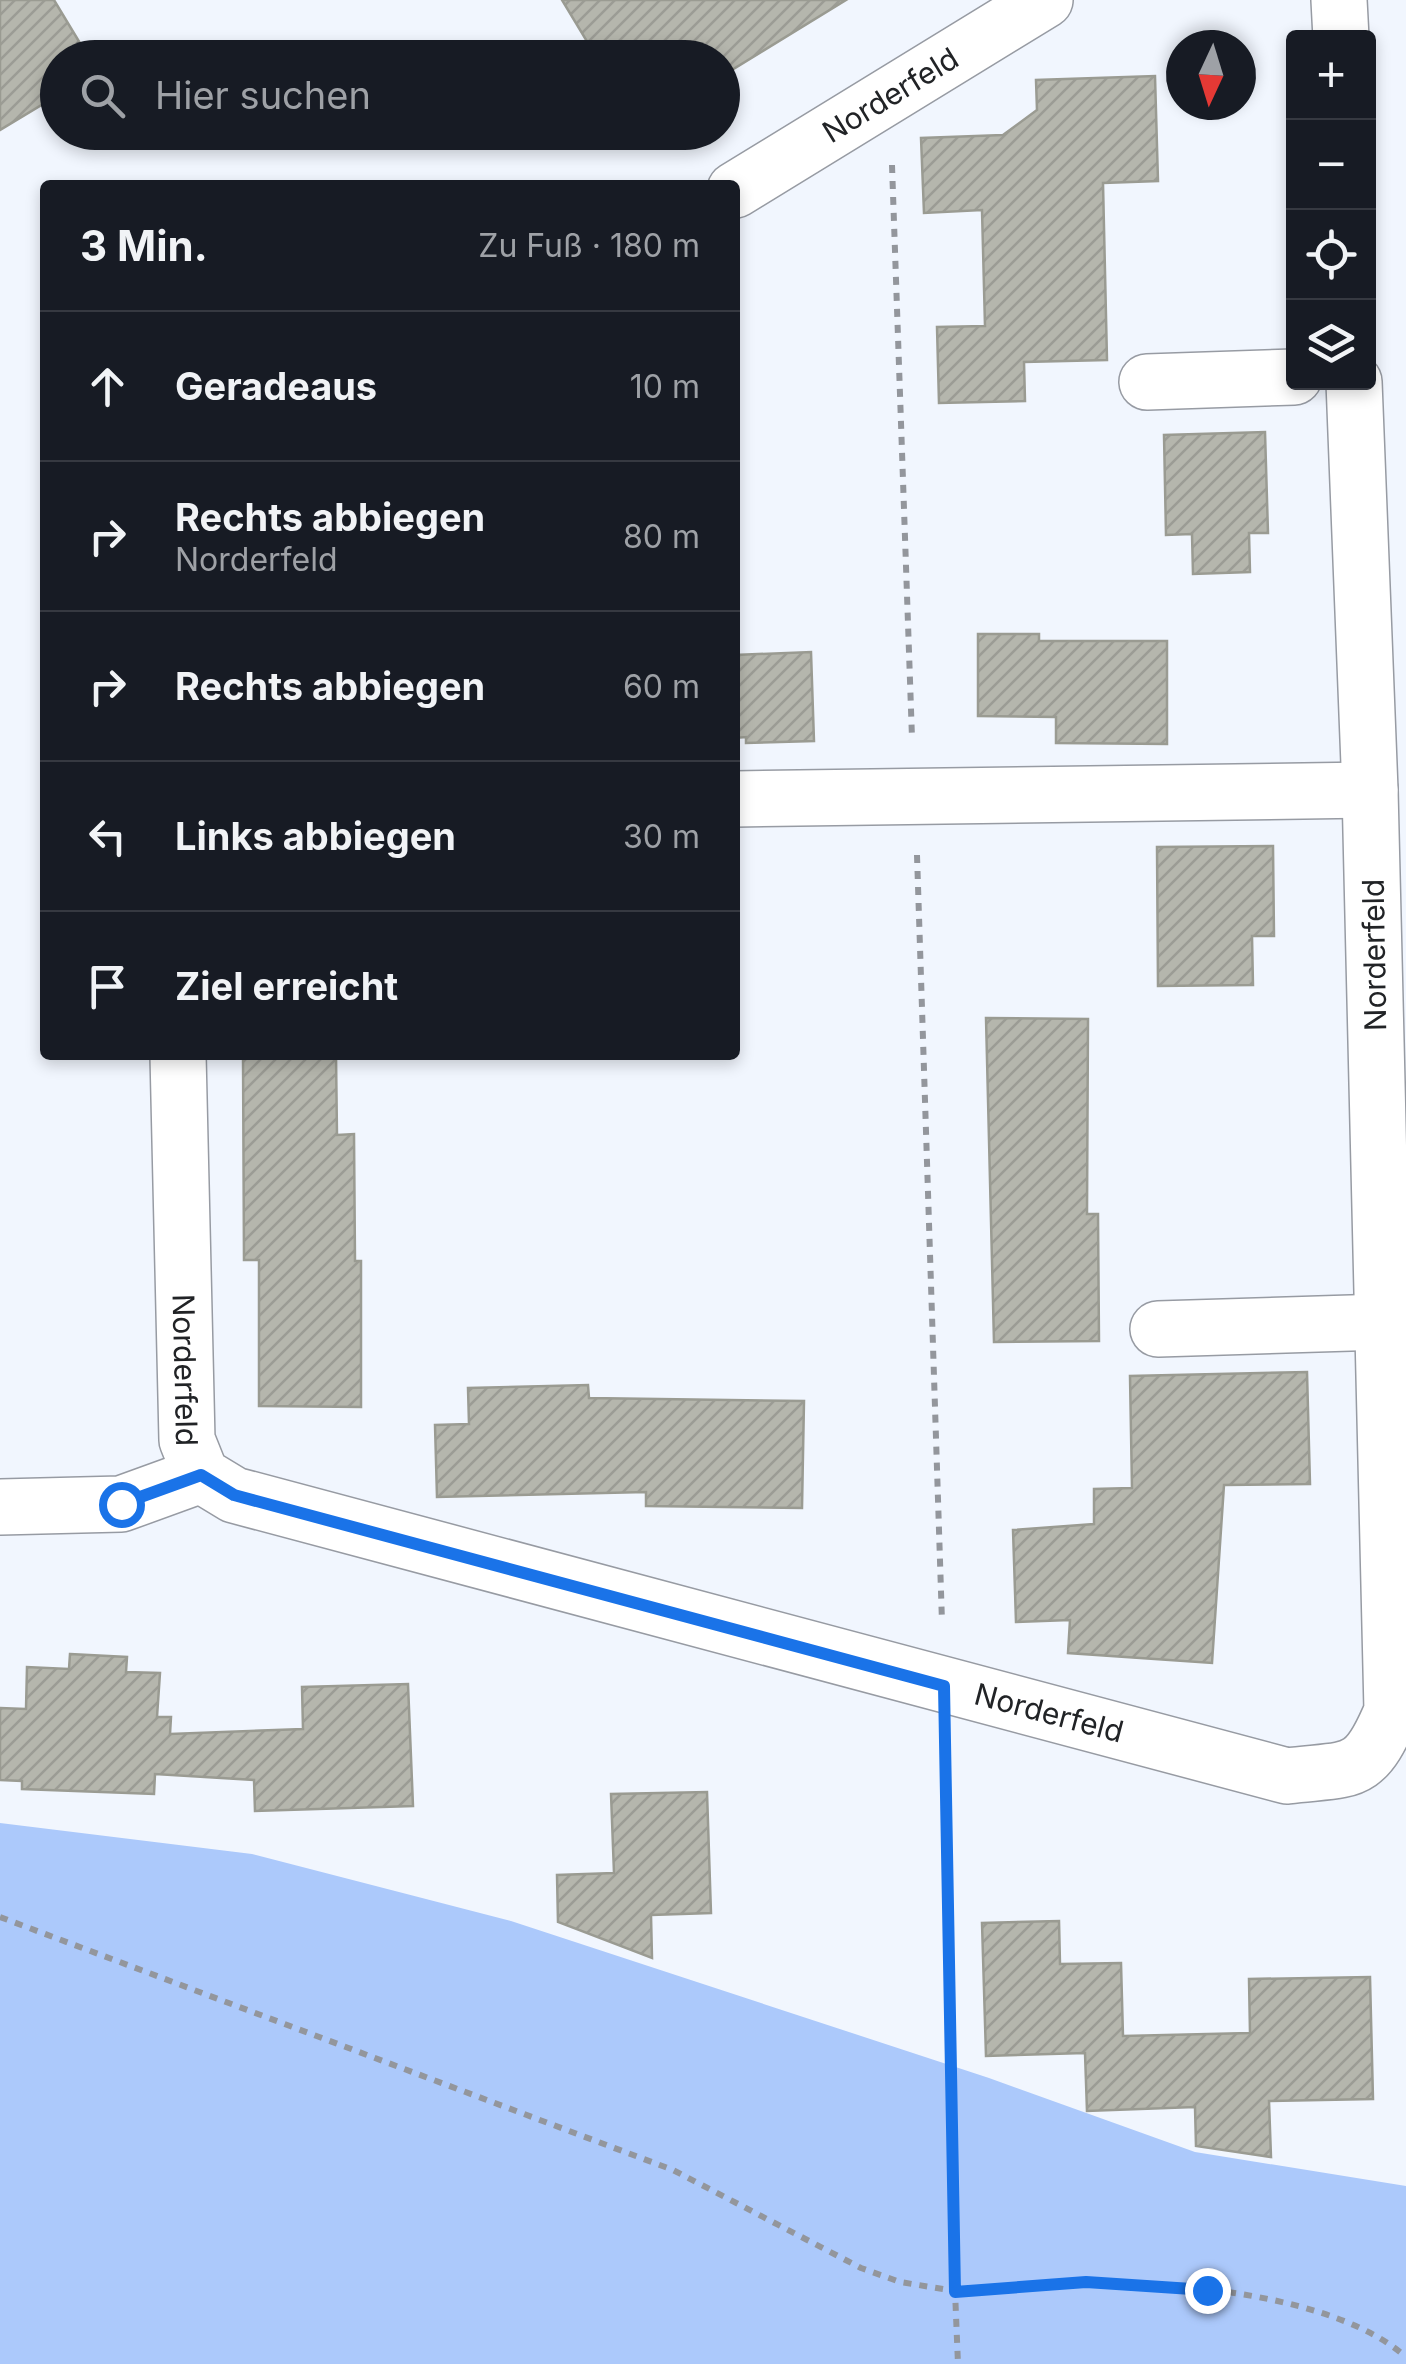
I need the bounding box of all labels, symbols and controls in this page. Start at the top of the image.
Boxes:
north arrow [1166,30,1256,120]
map controls [1286,30,1376,390]
button: + [1286,30,1376,120]
search box [40,40,740,150]
street label: Norderfeld [816,40,965,150]
icon: search [75,68,130,123]
text: Hier suchen [155,72,371,118]
button: − [1286,120,1376,210]
button: locate [1286,210,1376,300]
text: 3 Min. [80,220,208,271]
text: Zu Fuß · 180 m [478,226,700,265]
button: layers [1286,300,1376,390]
icon: ahead [80,359,135,414]
text: Geradeaus [175,363,377,409]
text: 10 m [630,367,700,406]
text: Rechts abbiegen [175,494,485,540]
icon: right [80,509,135,564]
text: 80 m [623,517,700,556]
text: Norderfeld [175,540,338,579]
icon: right [80,659,135,714]
text: Rechts abbiegen [175,663,485,709]
text: 60 m [623,667,700,706]
icon: left [80,809,135,864]
text: Links abbiegen [175,813,456,859]
text: 30 m [623,817,700,856]
street label: Norderfeld [1355,879,1393,1031]
icon: arrive [80,959,135,1014]
text: Ziel erreicht [175,963,398,1009]
street label: Norderfeld [166,1293,205,1447]
route start [99,1482,145,1528]
street label: Norderfeld [971,1675,1127,1750]
route end [1185,2268,1231,2314]

